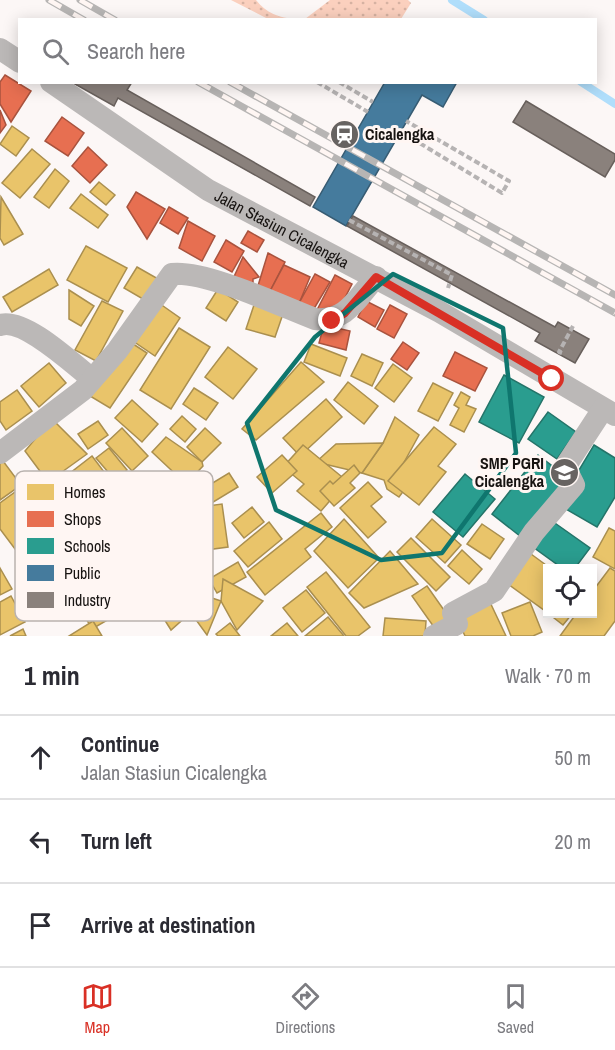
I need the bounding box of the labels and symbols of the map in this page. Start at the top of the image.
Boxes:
station icon: Cicalengka [328,118,360,150]
place label: Cicalengka [365,123,435,145]
street label: Jalan Stasiun Cicalengka [211,184,353,274]
route end [318,307,344,333]
route start [538,365,564,391]
place label: SMP PGRI Cicalengka [475,452,545,492]
school or university icon: SMP PGRI Cicalengka [549,456,581,488]
legend [15,471,213,621]
text: Homes [64,481,106,503]
text: Shops [64,508,101,530]
text: Schools [64,535,111,557]
text: Public [64,562,101,584]
text: Industry [64,589,111,611]

